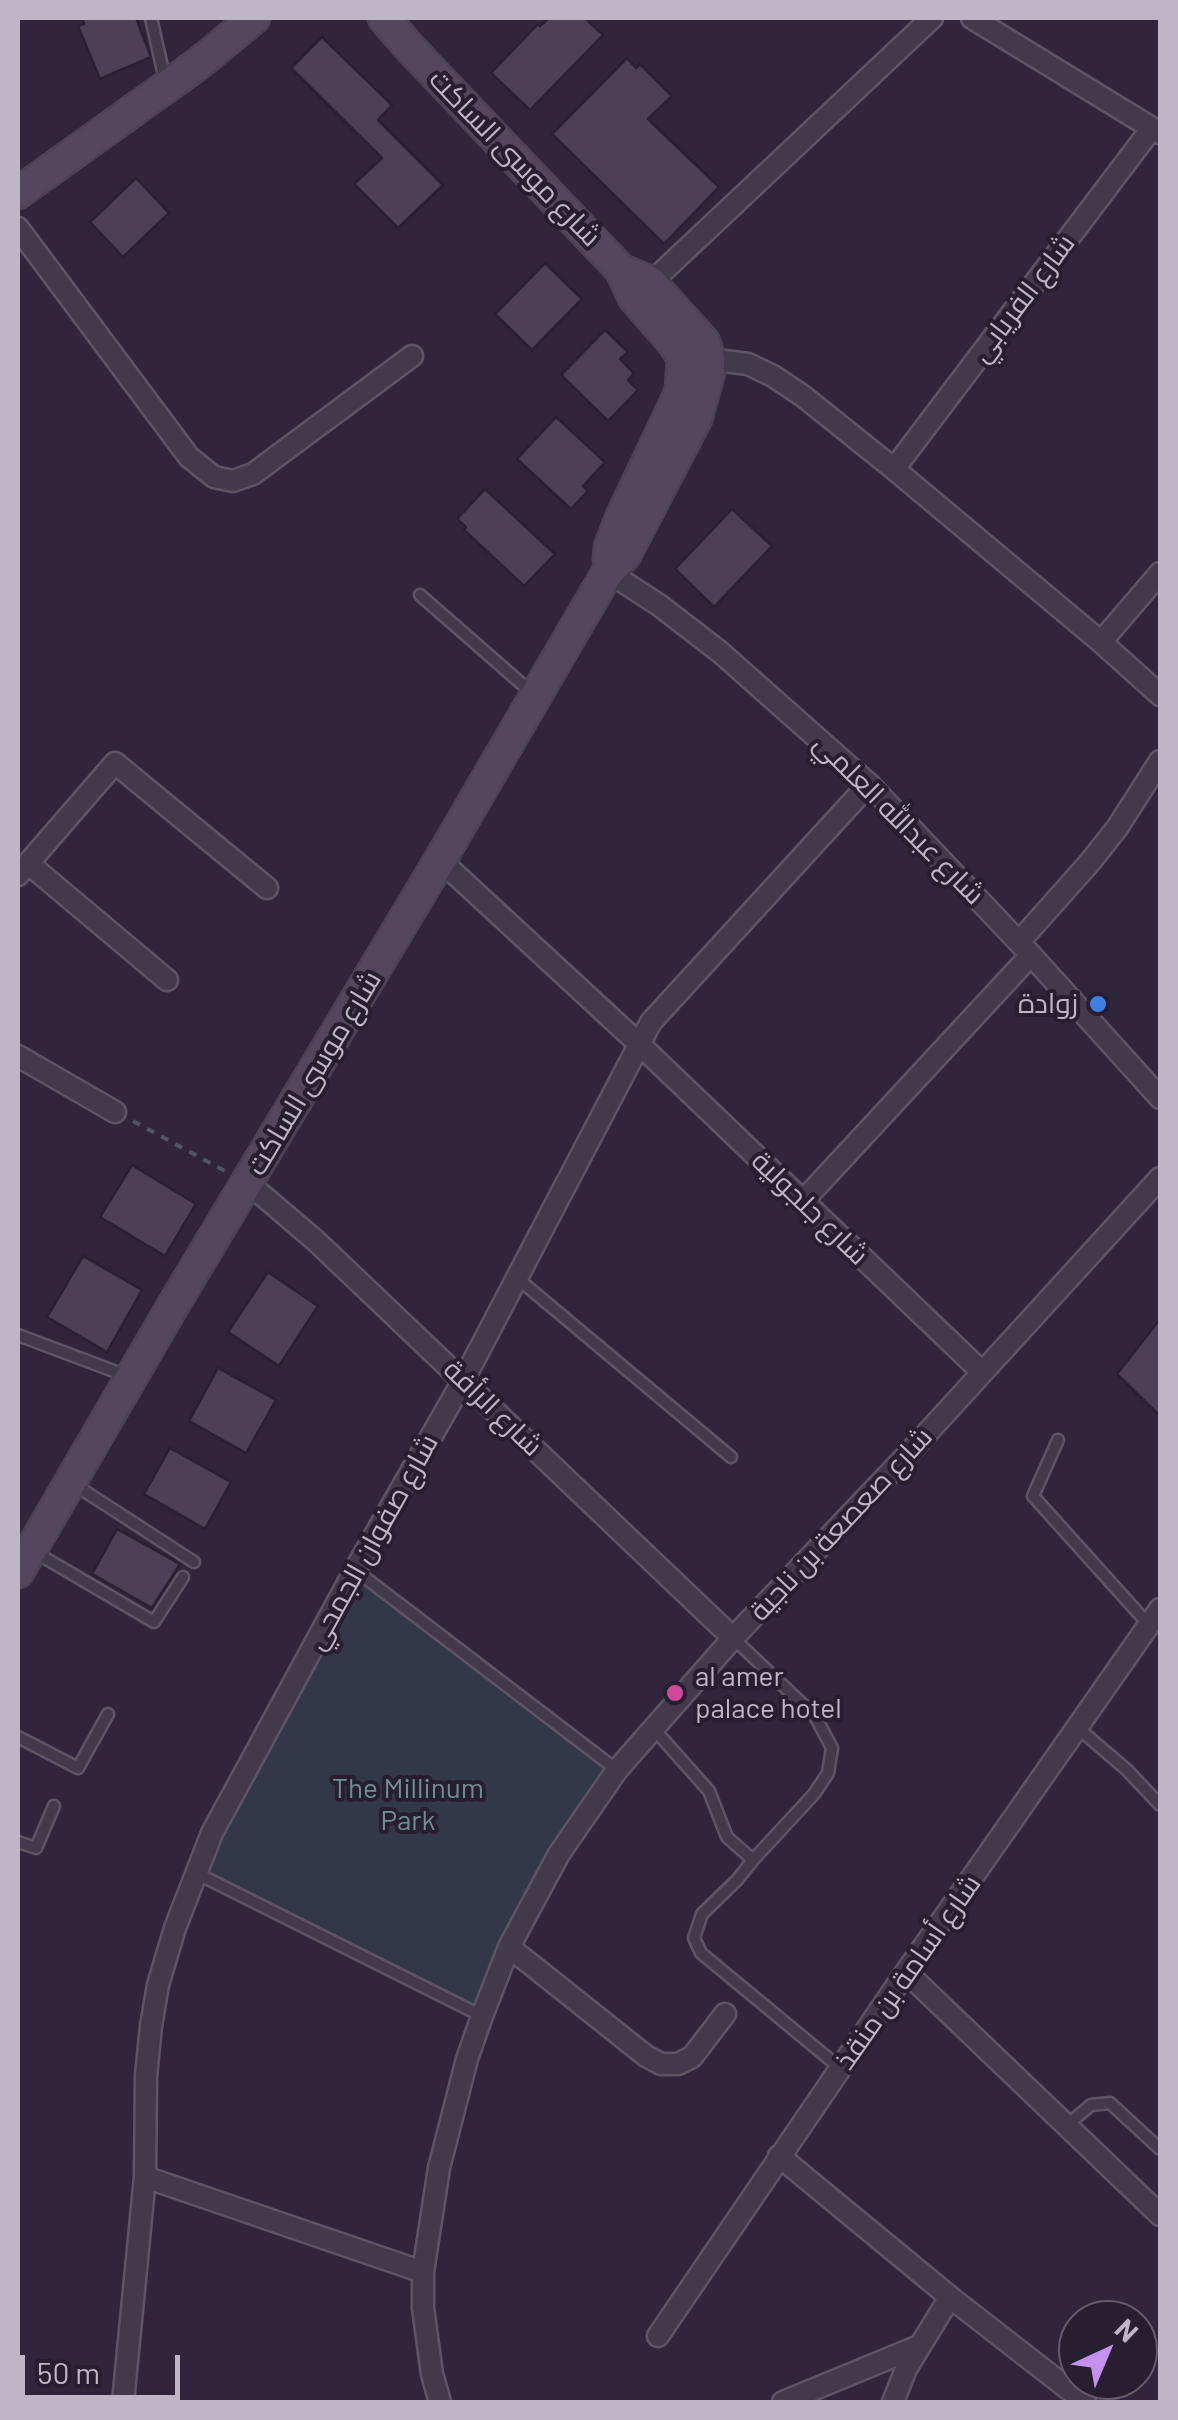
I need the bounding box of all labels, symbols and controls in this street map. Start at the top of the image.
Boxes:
street label: شارع موسى الساكت [422,63,608,253]
street label: شارع الفريابي [964,227,1082,369]
street label: شارع عبدالله العلمي [807,727,991,911]
street label: شارع موسى الساكت [240,965,388,1181]
place label: زوادة [1018,987,1078,1021]
marker: زوادة [1087,993,1109,1015]
street label: شارع جلجولية [745,1144,875,1272]
street label: شارع الرأفة [437,1353,549,1463]
street label: شارع صعصعة بن ناجية [743,1420,939,1628]
street label: شارع صفوان الجمحي [299,1428,445,1656]
place label: al amer palace hotel [695,1660,842,1726]
marker: al amer palace hotel [664,1682,686,1704]
park label: The Millinum Park [332,1772,484,1838]
street label: شارع أسامة بن منقذ [828,1868,988,2076]
north arrow [1058,2300,1158,2400]
text: N [1109,2311,1146,2349]
scale bar [25,2335,185,2397]
text: 50 m [37,2354,100,2390]

